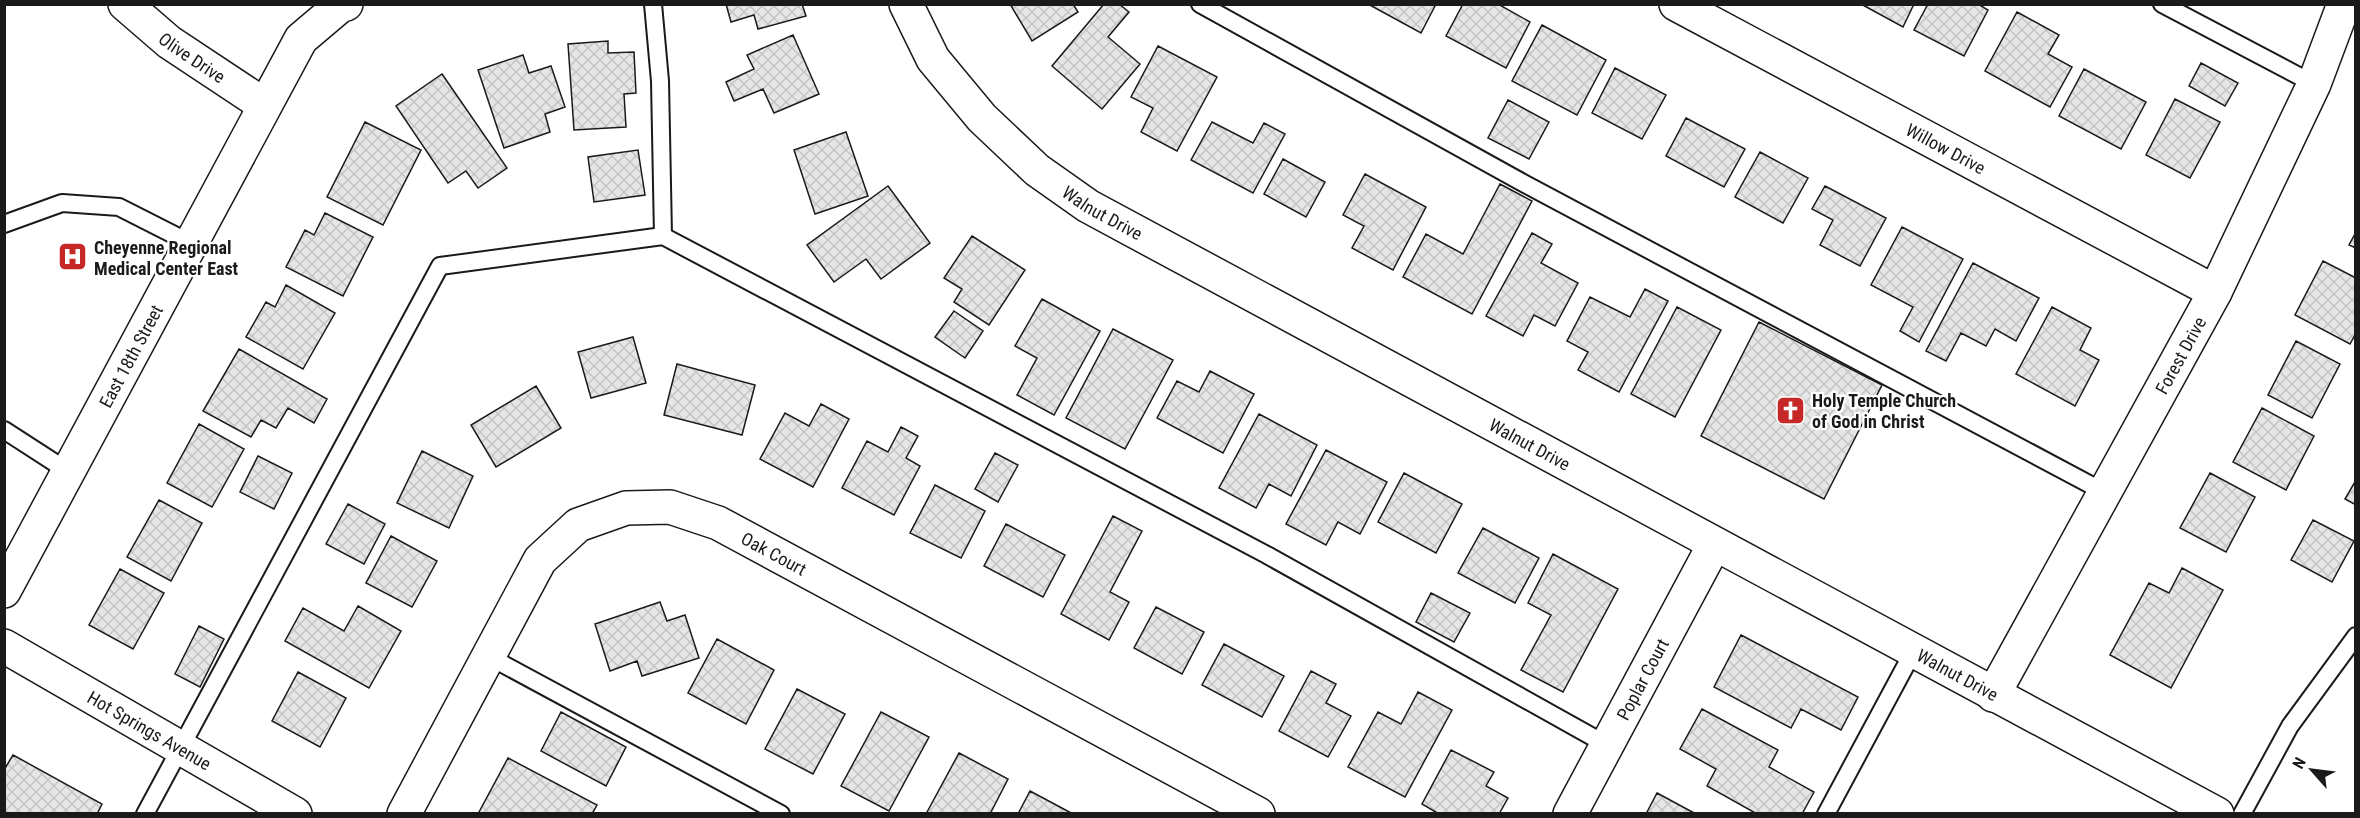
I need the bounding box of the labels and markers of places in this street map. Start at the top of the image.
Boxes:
place label: Cheyenne Regional Medical Center East [94,237,239,279]
hospital icon: Cheyenne Regional Medical Center East [57,241,89,273]
place label: Holy Temple Church of God in Christ [1812,390,1956,432]
church icon: Holy Temple Church of God in Christ [1775,394,1807,426]

